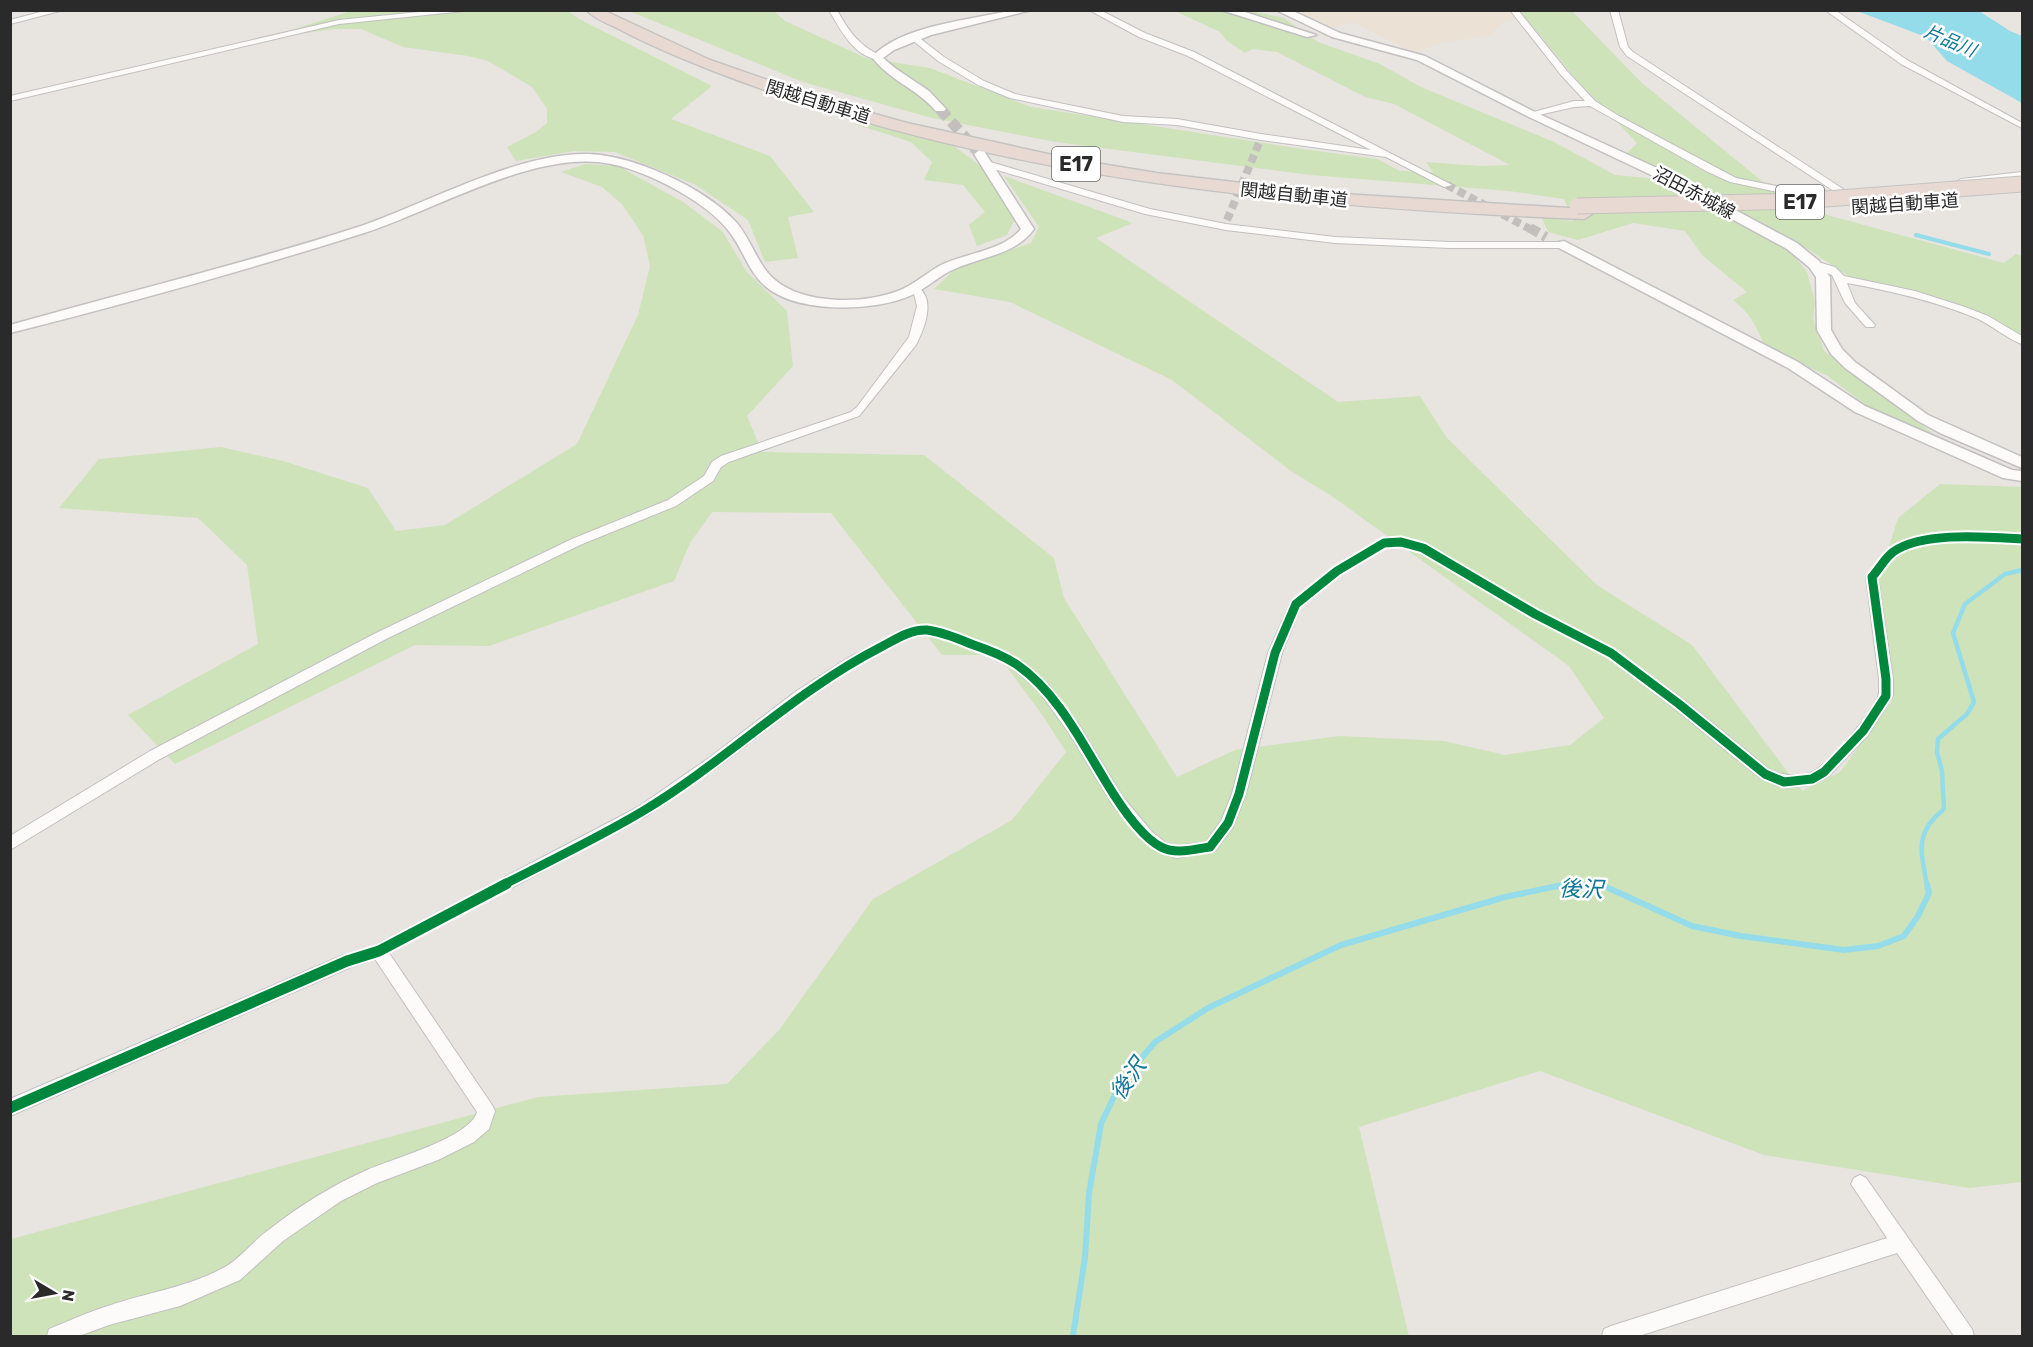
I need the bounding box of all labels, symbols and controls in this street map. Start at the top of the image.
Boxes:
water label: 片品川 [1921,20,1981,62]
street label: 関越自動車道 [763,76,873,128]
road number: E17 [1052,147,1100,181]
street label: 沼田赤城線 [1649,162,1739,224]
street label: 関越自動車道 [1239,178,1349,212]
road number: E17 [1776,185,1824,219]
street label: 関越自動車道 [1850,189,1960,219]
water label: 後沢 [1559,875,1606,903]
water label: 後沢 [1104,1051,1153,1105]
north arrow [24,1263,84,1323]
text: N [58,1288,79,1303]

